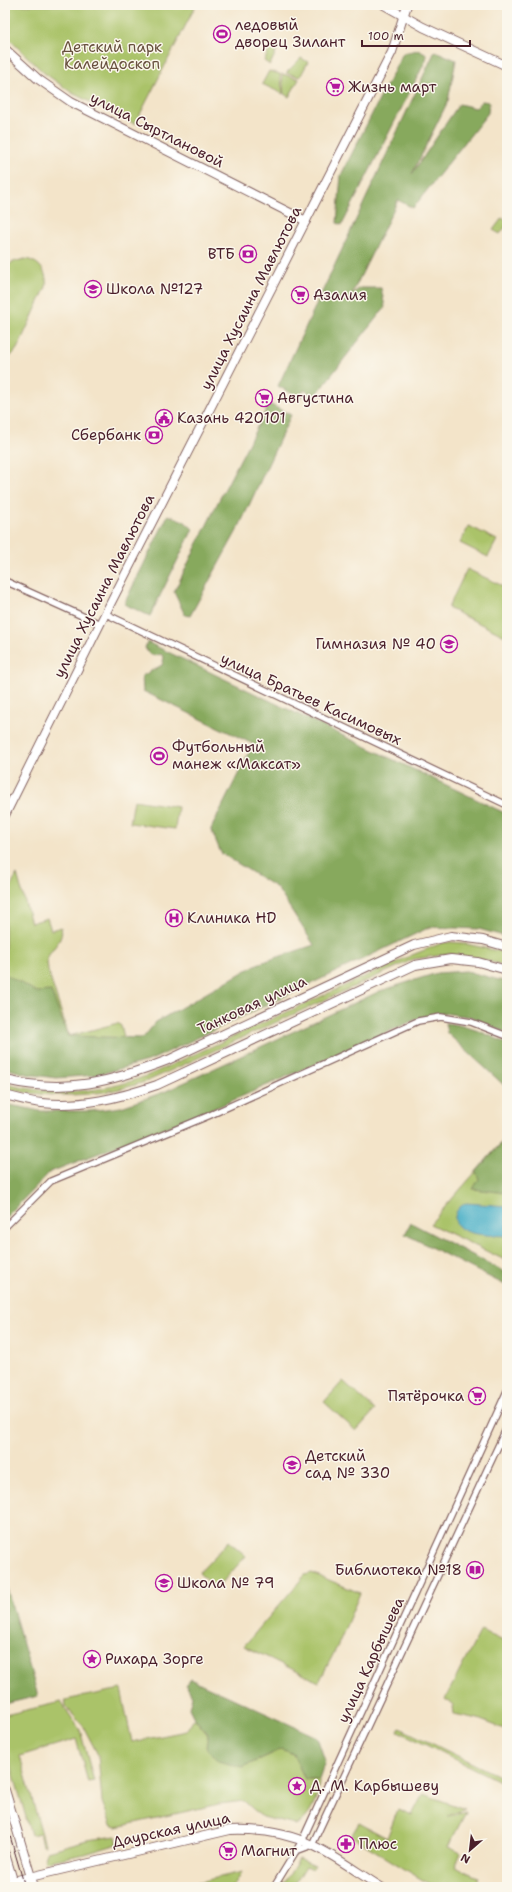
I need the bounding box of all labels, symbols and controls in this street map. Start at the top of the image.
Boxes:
place label: ледовый дворец Зилант [235,15,346,52]
scale bar [362,22,470,48]
sports icon: ледовый дворец Зилант [212,24,232,44]
text: 100 m [368,28,404,44]
park label: Детский парк Калейдоскоп [62,37,162,74]
supermarket icon: Жизнь март [325,77,345,97]
place label: Жизнь март [348,77,437,97]
street label: улица Сыртлановой [87,88,227,172]
street label: улица Хусаина Мавлютова [196,202,306,393]
place label: ВТБ [208,244,235,264]
bank icon: ВТБ [238,244,258,264]
school or university icon: Школа №127 [83,279,103,299]
place label: Школа №127 [106,279,203,299]
supermarket icon: Азалия [290,285,310,305]
place label: Азалия [313,285,367,305]
supermarket icon: Августина [254,388,274,408]
place label: Августина [277,388,354,408]
public building icon: Казань 420101 [154,408,174,428]
place label: Казань 420101 [177,408,286,428]
place label: Сбербанк [71,425,141,445]
bank icon: Сбербанк [144,425,164,445]
street label: улица Хусаина Мавлютова [49,490,159,681]
place label: Гимназия № 40 [315,634,436,654]
school or university icon: Гимназия № 40 [439,634,459,654]
street label: улица Братьев Касимовых [217,648,405,750]
place label: Футбольный манеж «Максат» [172,737,301,774]
sports icon: Футбольный манеж «Максат» [149,746,169,766]
hospital icon: Клиника HD [164,908,184,928]
place label: Клиника HD [187,908,276,928]
street label: Танковая улица [194,971,310,1039]
place label: Пятёрочка [388,1386,465,1406]
supermarket icon: Пятёрочка [467,1386,487,1406]
place label: Детский сад № 330 [305,1446,390,1483]
school or university icon: Детский сад № 330 [282,1455,302,1475]
place label: Библиотека №18 [335,1560,462,1580]
library icon: Библиотека №18 [465,1560,485,1580]
school or university icon: Школа № 79 [154,1573,174,1593]
place label: Школа № 79 [177,1573,274,1593]
street label: улица Карбышева [333,1593,409,1726]
place icon: Рихард Зорге [82,1649,102,1669]
place label: Рихард Зорге [105,1649,204,1669]
place icon: Д. М. Карбышеву [287,1776,307,1796]
place label: Д. М. Карбышеву [310,1776,439,1796]
street label: Даурская улица [110,1808,233,1852]
north arrow [450,1830,490,1870]
pharmacy icon: Плюс [336,1834,356,1854]
place label: Плюс [359,1834,397,1854]
supermarket icon: Магнит [218,1841,238,1861]
place label: Магнит [241,1841,297,1861]
text: N [458,1850,473,1867]

